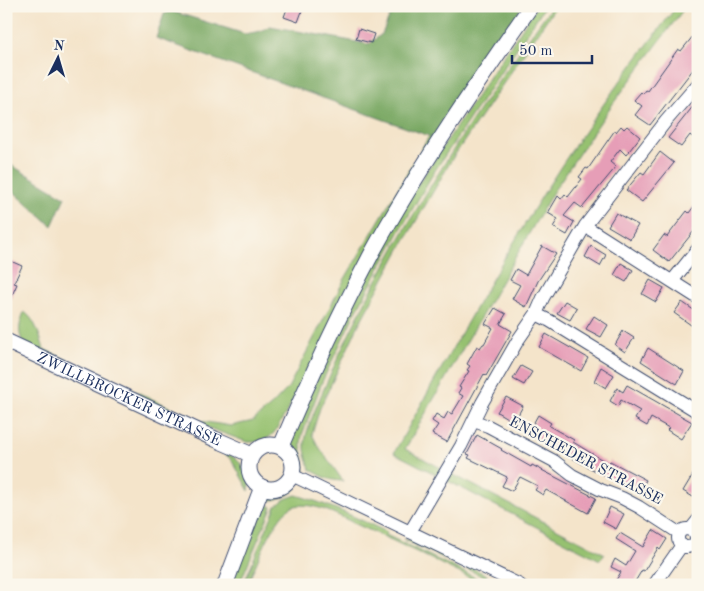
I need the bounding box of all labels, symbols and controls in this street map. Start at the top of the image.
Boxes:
north arrow [32,32,82,82]
scale bar [512,32,592,64]
text: N [53,39,65,54]
text: 50 m [519,44,553,59]
street label: ZWILLBROCKER STRASSE [34,351,223,450]
street label: ENSCHEDER STRASSE [506,414,665,508]

